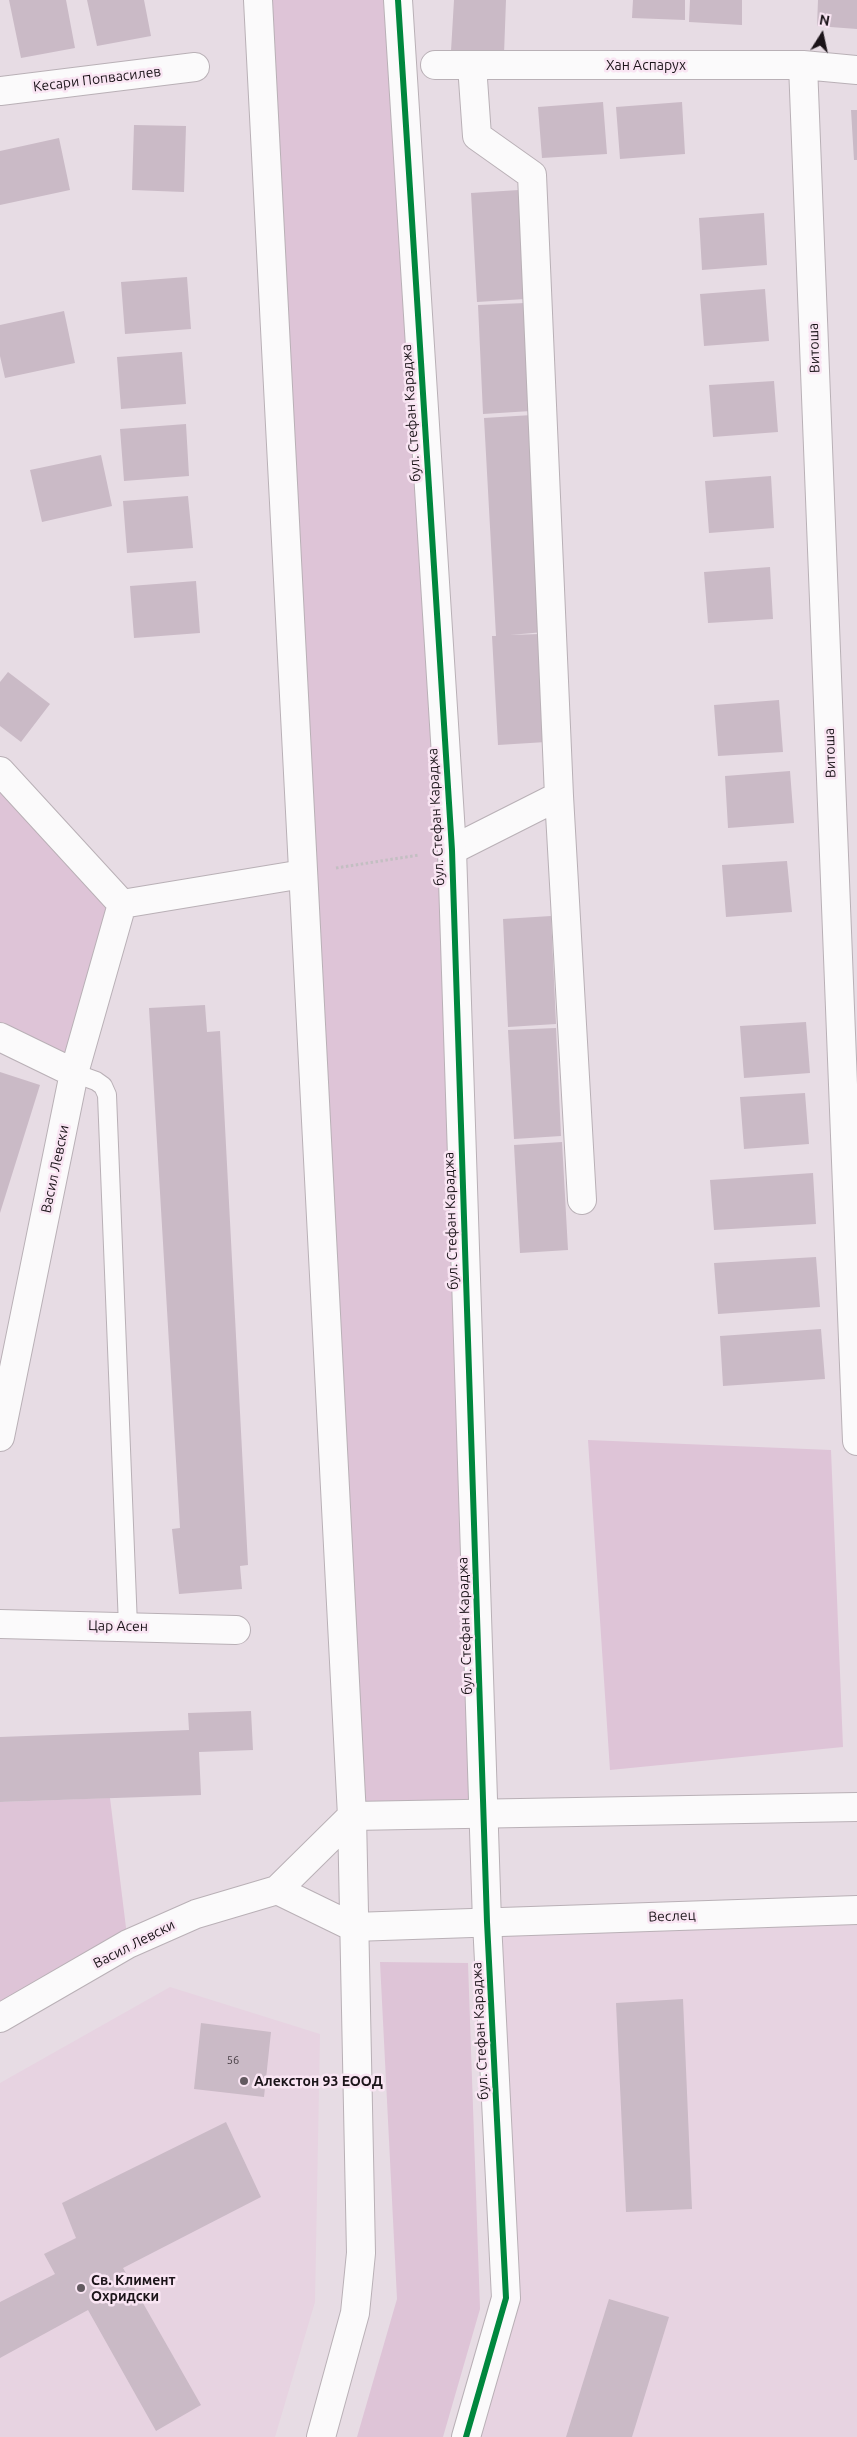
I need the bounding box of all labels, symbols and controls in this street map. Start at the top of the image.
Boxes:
north arrow [797,10,847,60]
text: N [818,11,831,29]
street label: Хан Аспарух [606,57,686,73]
street label: Кесари Попвасилев [32,63,162,95]
street label: Витоша [805,323,823,373]
street label: бул. Стефан Караджа [398,344,424,482]
street label: Витоша [821,728,839,778]
street label: бул. Стефан Караджа [424,748,448,886]
street label: Васил Левски [37,1124,73,1214]
street label: бул. Стефан Караджа [440,1152,462,1290]
street label: бул. Стефан Караджа [454,1557,476,1695]
street label: Цар Асен [88,1617,148,1635]
street label: Веслец [648,1907,696,1925]
street label: Васил Левски [90,1916,178,1972]
street label: бул. Стефан Караджа [468,1962,492,2100]
house number: 56 [227,2053,239,2067]
place label: Алекстон 93 ЕООД [254,2073,383,2089]
marker: Алекстон 93 ЕООД [238,2075,250,2087]
place label: Св. Климент Охридски [91,2272,176,2304]
marker: Св. Климент Охридски [75,2282,87,2294]

